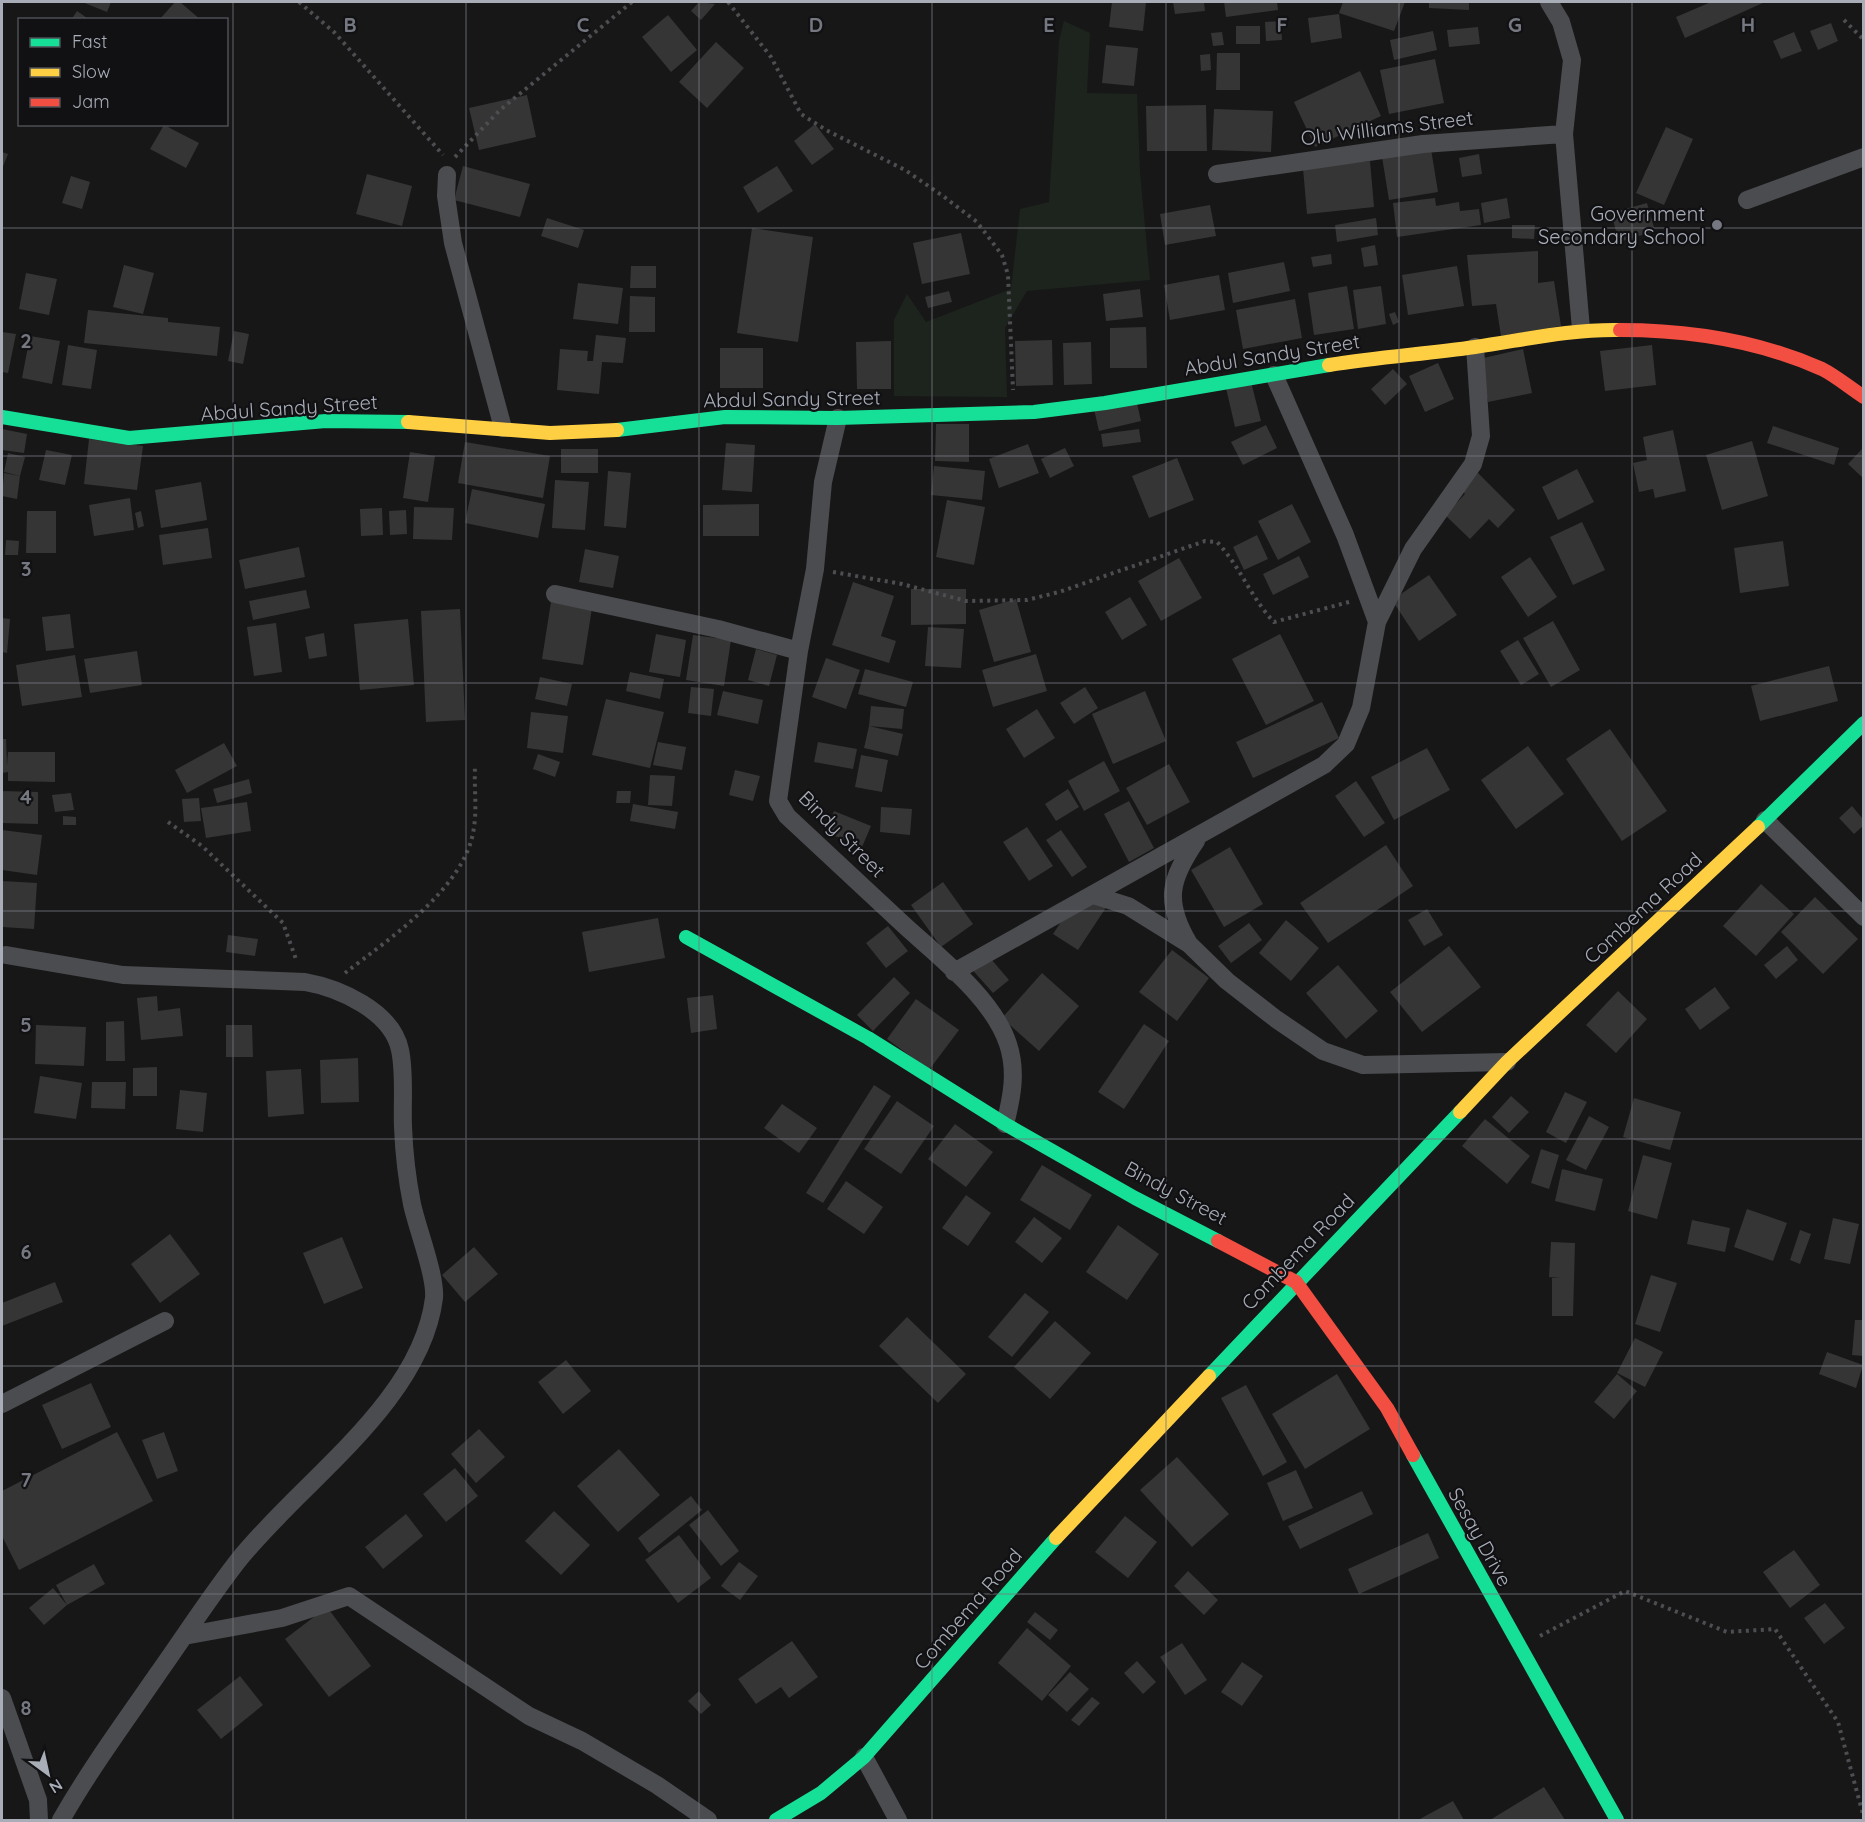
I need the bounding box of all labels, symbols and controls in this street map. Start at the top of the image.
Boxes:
text: B [343,12,357,37]
text: C [577,12,590,37]
text: D [809,12,823,37]
text: E [1043,12,1055,37]
text: F [1276,12,1288,37]
text: G [1508,12,1522,37]
text: H [1741,12,1755,37]
legend [18,18,228,126]
text: Fast [72,30,107,53]
text: Slow [72,60,110,83]
text: Jam [72,90,110,113]
street label: Olu Williams Street [1299,104,1475,150]
place label: Government Secondary School [1538,201,1705,249]
marker: Government Secondary School [1710,218,1724,232]
text: 2 [20,328,32,353]
street label: Abdul Sandy Street [1182,328,1362,381]
street label: Abdul Sandy Street [703,384,881,413]
street label: Abdul Sandy Street [200,389,379,426]
text: 3 [21,556,31,581]
text: 4 [20,784,32,809]
street label: Bindy Street [794,785,891,882]
street label: Combema Road [1578,847,1707,969]
text: 5 [20,1012,32,1037]
street label: Bindy Street [1121,1155,1232,1230]
street label: Combema Road [1236,1188,1360,1315]
text: 6 [20,1239,32,1264]
text: 7 [21,1467,32,1492]
street label: Sesay Drive [1443,1483,1518,1591]
street label: Combema Road [908,1543,1027,1674]
text: 8 [21,1695,32,1720]
north arrow [18,1744,78,1804]
text: N [46,1775,67,1798]

